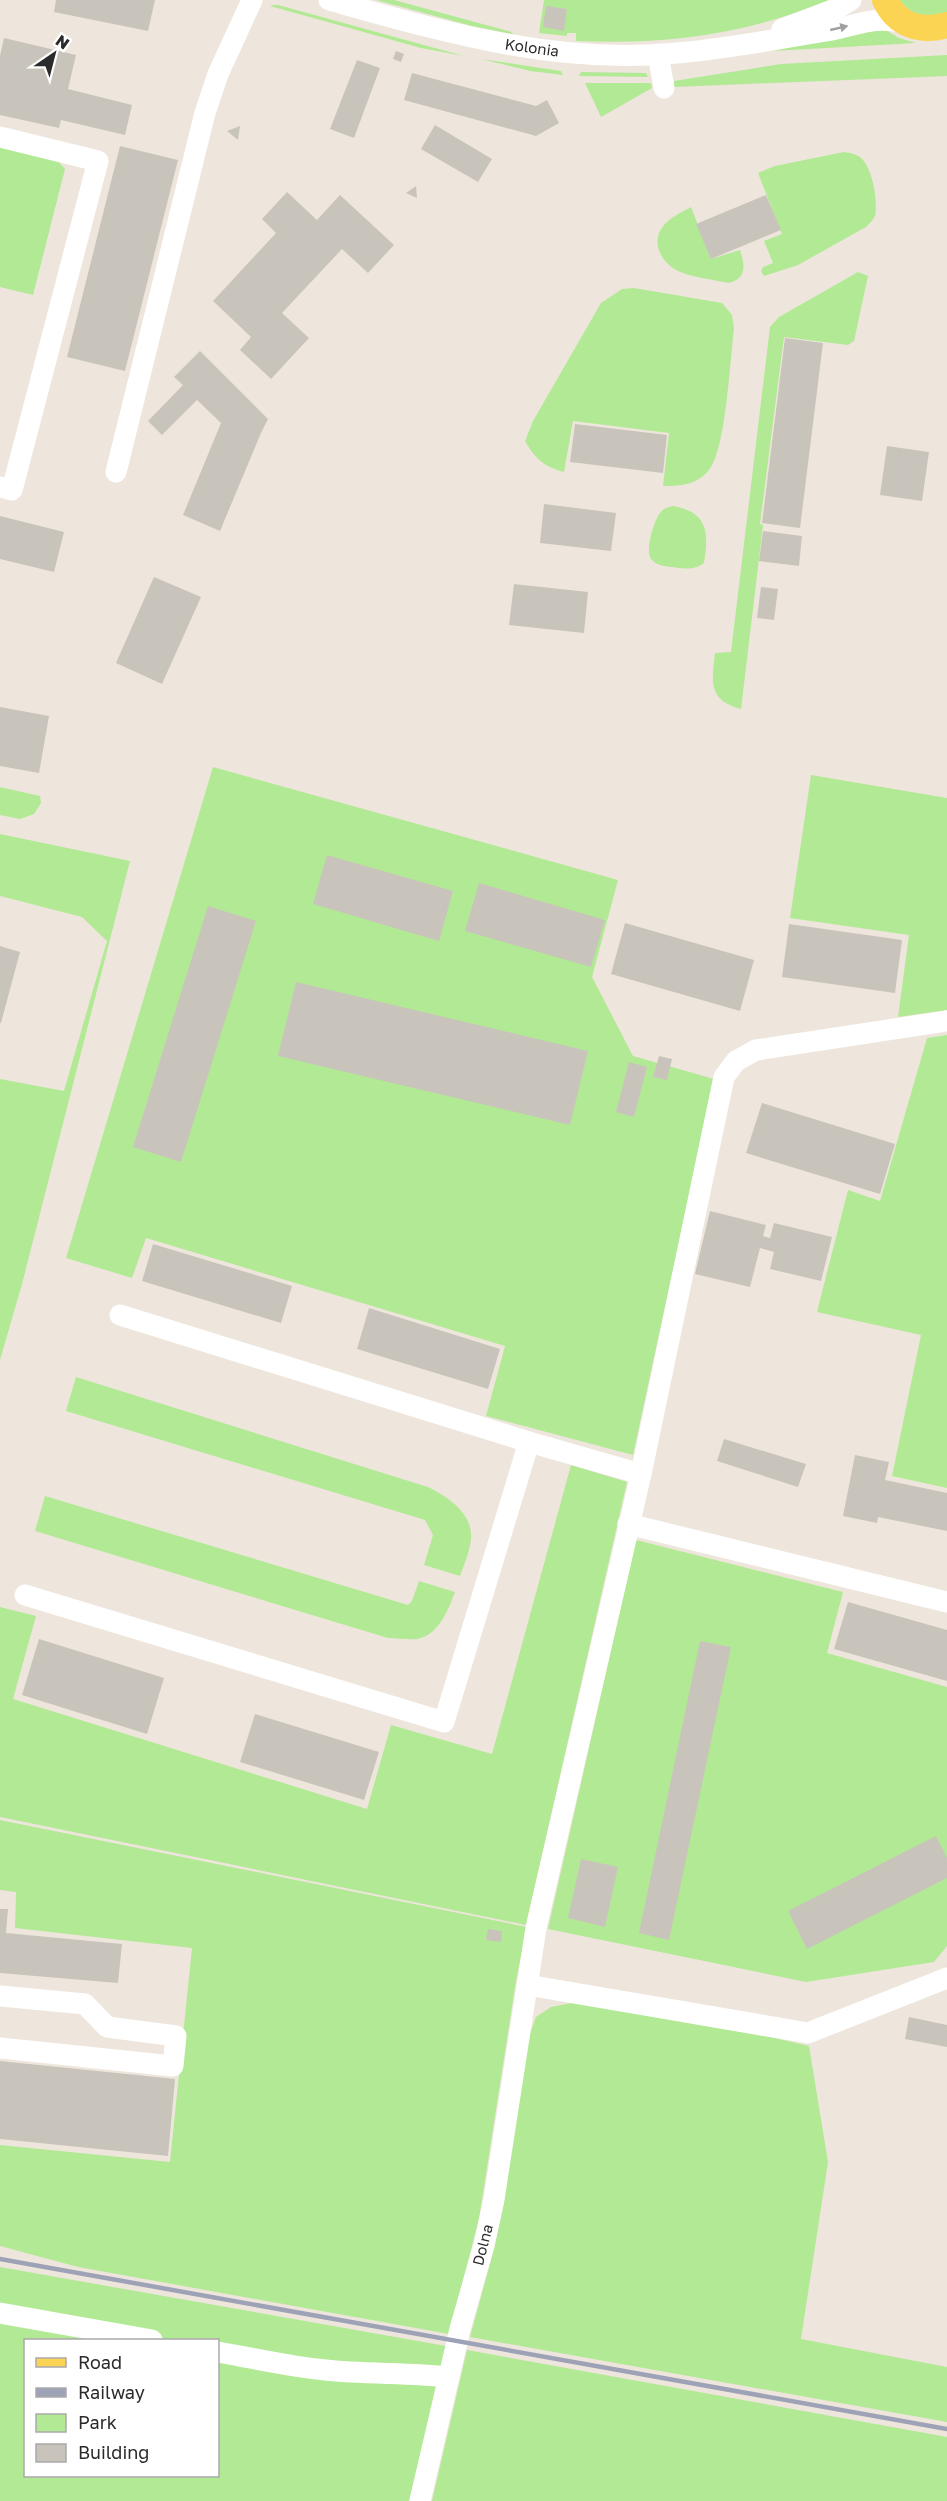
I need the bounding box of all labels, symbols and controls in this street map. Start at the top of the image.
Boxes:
one-way arrow [829,23,848,32]
north arrow [24,24,84,84]
text: N [52,30,73,53]
street label: Kolonia [504,34,560,60]
street label: Dolna [468,2222,496,2267]
legend [24,2339,219,2477]
text: Road [78,2351,122,2373]
text: Railway [78,2381,145,2403]
text: Park [78,2411,117,2433]
text: Building [78,2441,149,2463]

